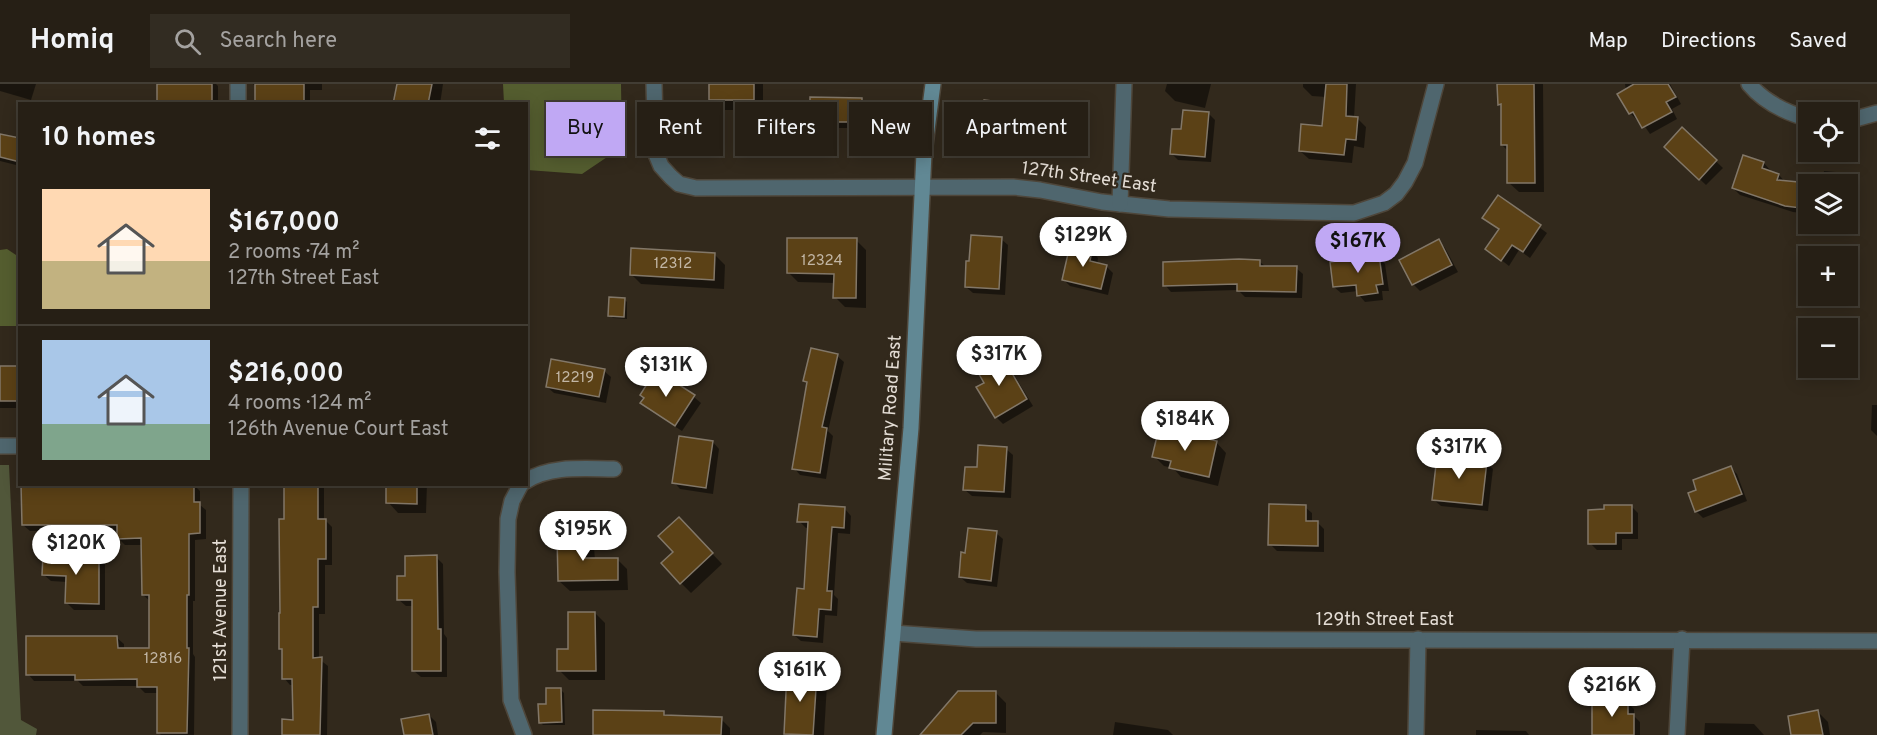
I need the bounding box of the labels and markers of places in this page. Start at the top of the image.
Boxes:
pin: $129K [1041,217,1125,268]
pin: $167K [1316,223,1400,274]
pin: $317K [957,336,1041,387]
pin: $131K [624,347,708,398]
pin: $184K [1143,401,1227,452]
pin: $317K [1417,429,1501,480]
pin: $195K [541,511,625,562]
pin: $120K [34,525,118,576]
pin: $161K [758,652,842,703]
pin: $216K [1570,667,1654,718]

